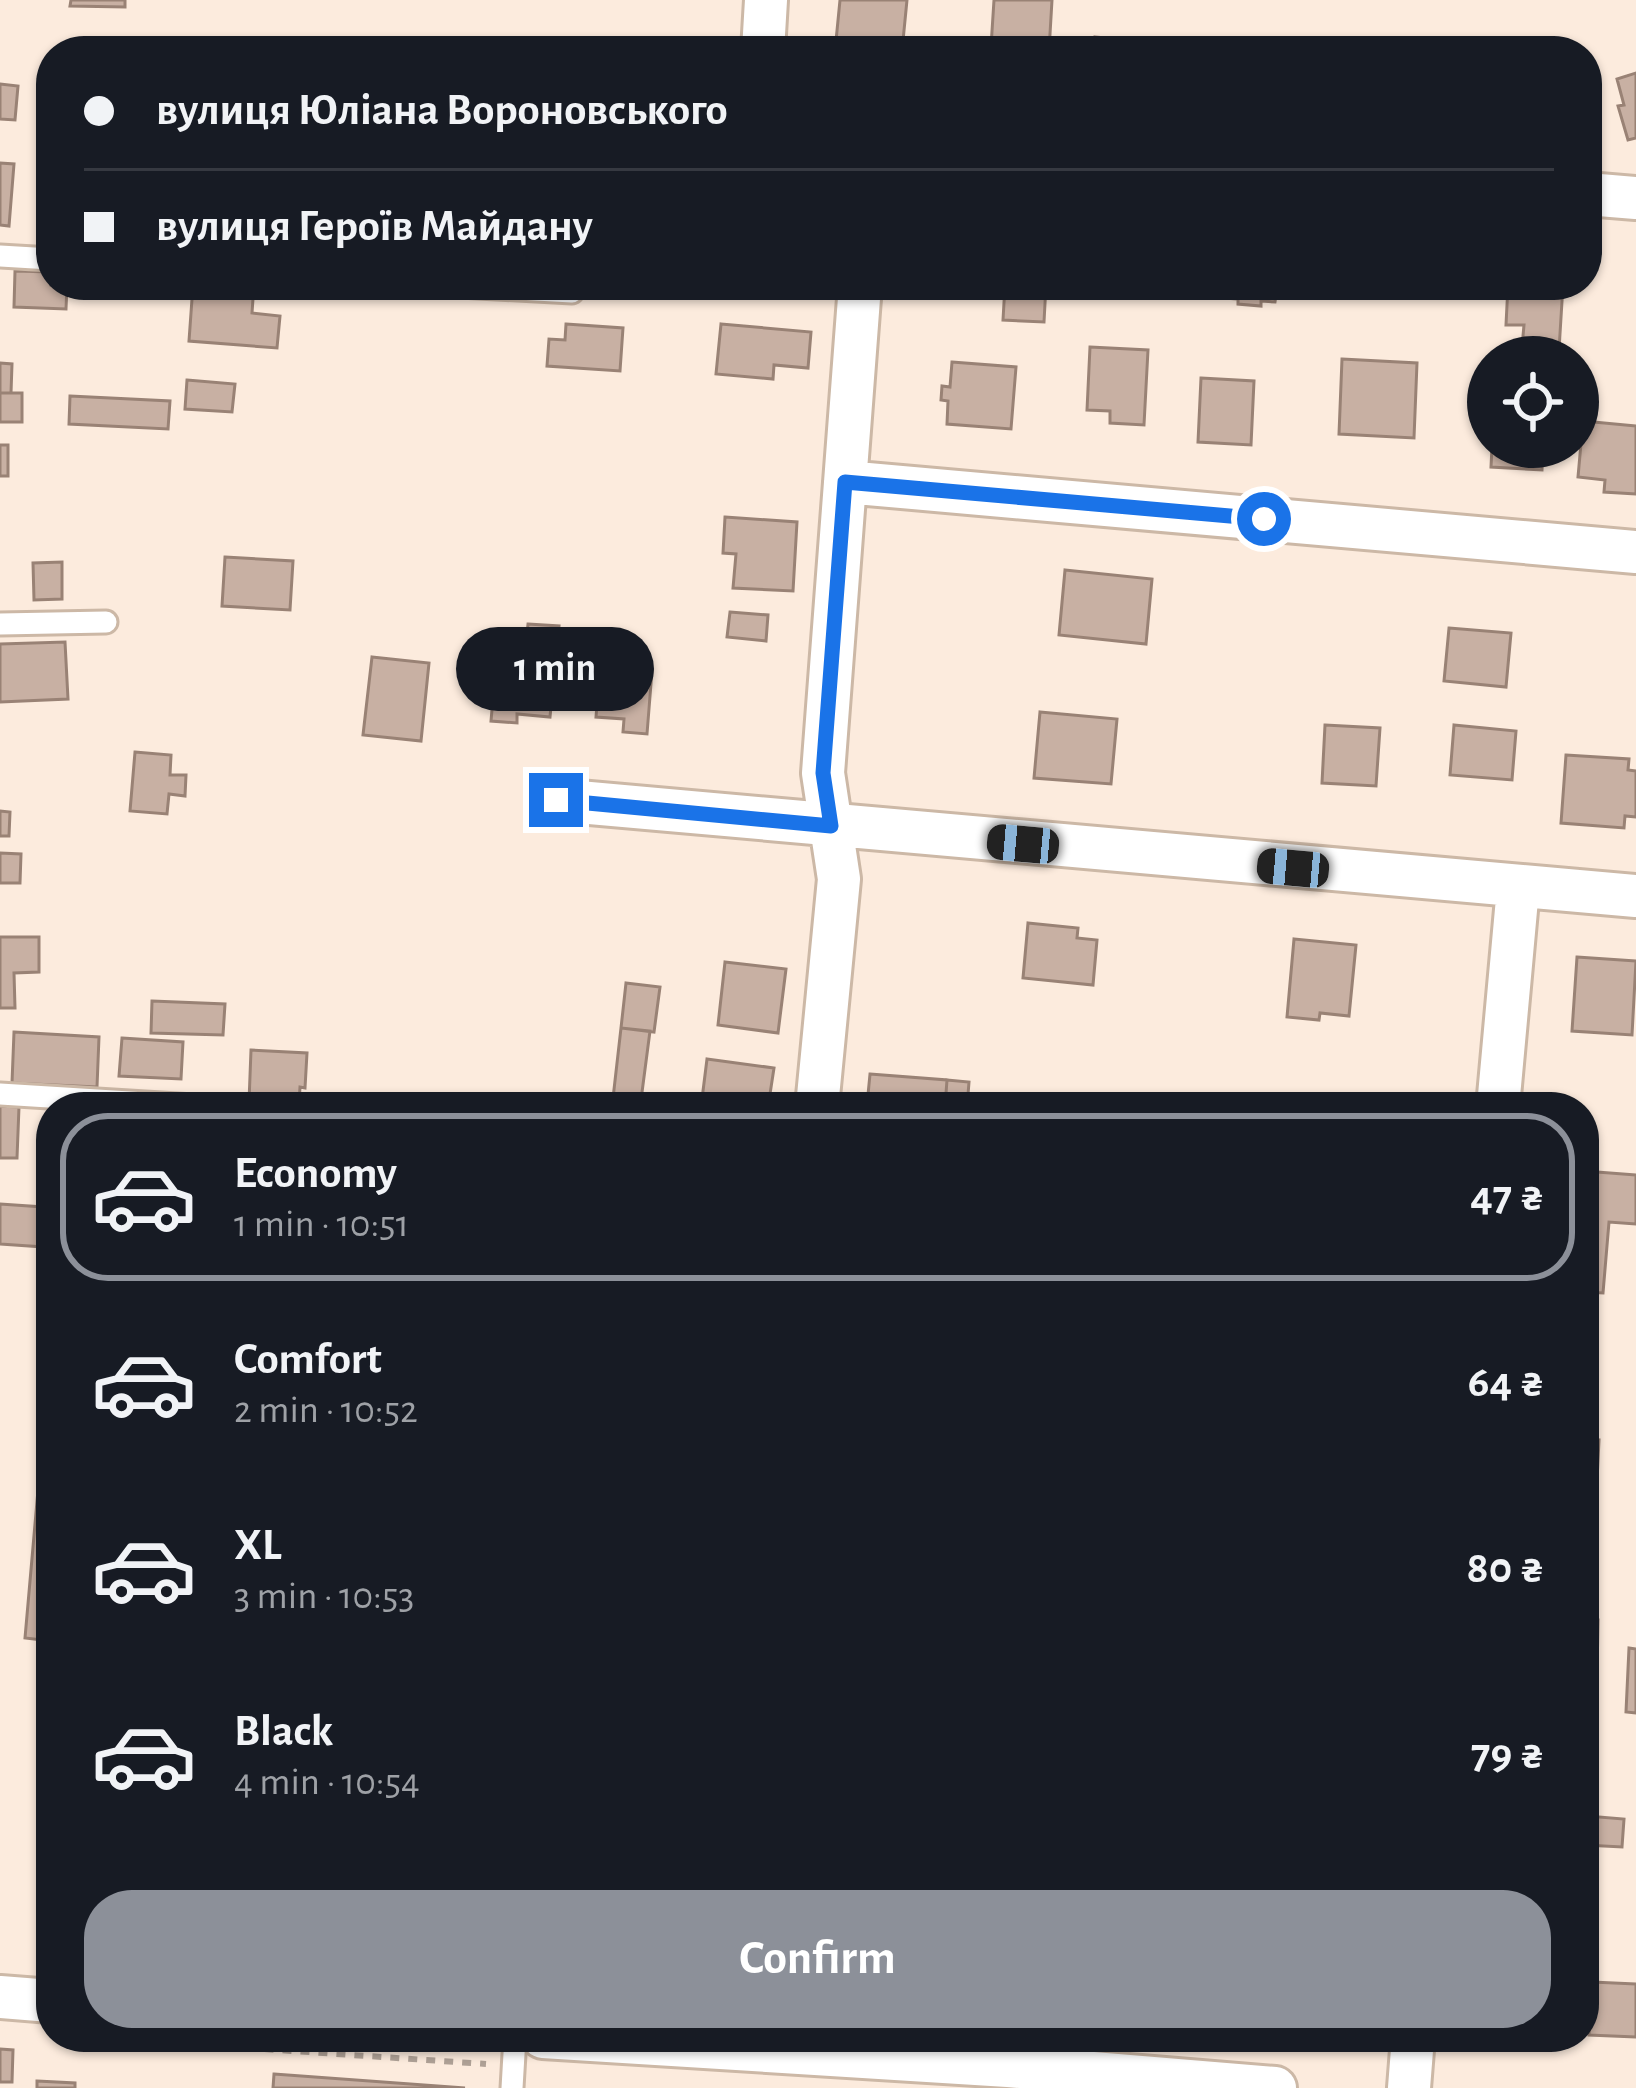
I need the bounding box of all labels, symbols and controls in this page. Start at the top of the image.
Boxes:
text: вулиця Юліана Вороновського [156,88,728,133]
text: вулиця Героїв Майдану [156,204,593,249]
map controls [1467,336,1599,468]
button: locate [1467,336,1599,468]
route start [1237,492,1291,546]
callout: 1 min [457,626,655,710]
text: 1 min [514,649,596,688]
route end [529,773,583,827]
car [986,823,1060,865]
car [1256,847,1330,889]
icon: car [90,1143,198,1251]
text: Economy [234,1151,397,1196]
text: 47 ₴ [1470,1174,1545,1219]
text: 1 min · 10:51 [234,1205,409,1244]
icon: car [90,1329,198,1437]
text: Comfort [234,1337,382,1382]
text: 64 ₴ [1468,1360,1545,1405]
text: 2 min · 10:52 [234,1391,418,1430]
icon: car [90,1515,198,1623]
text: XL [234,1523,282,1568]
text: 80 ₴ [1467,1546,1545,1591]
text: 3 min · 10:53 [234,1577,414,1616]
icon: car [90,1701,198,1809]
text: Black [234,1709,333,1754]
text: 79 ₴ [1471,1732,1545,1777]
text: 4 min · 10:54 [234,1763,420,1802]
button: Confirm [84,1890,1551,2028]

